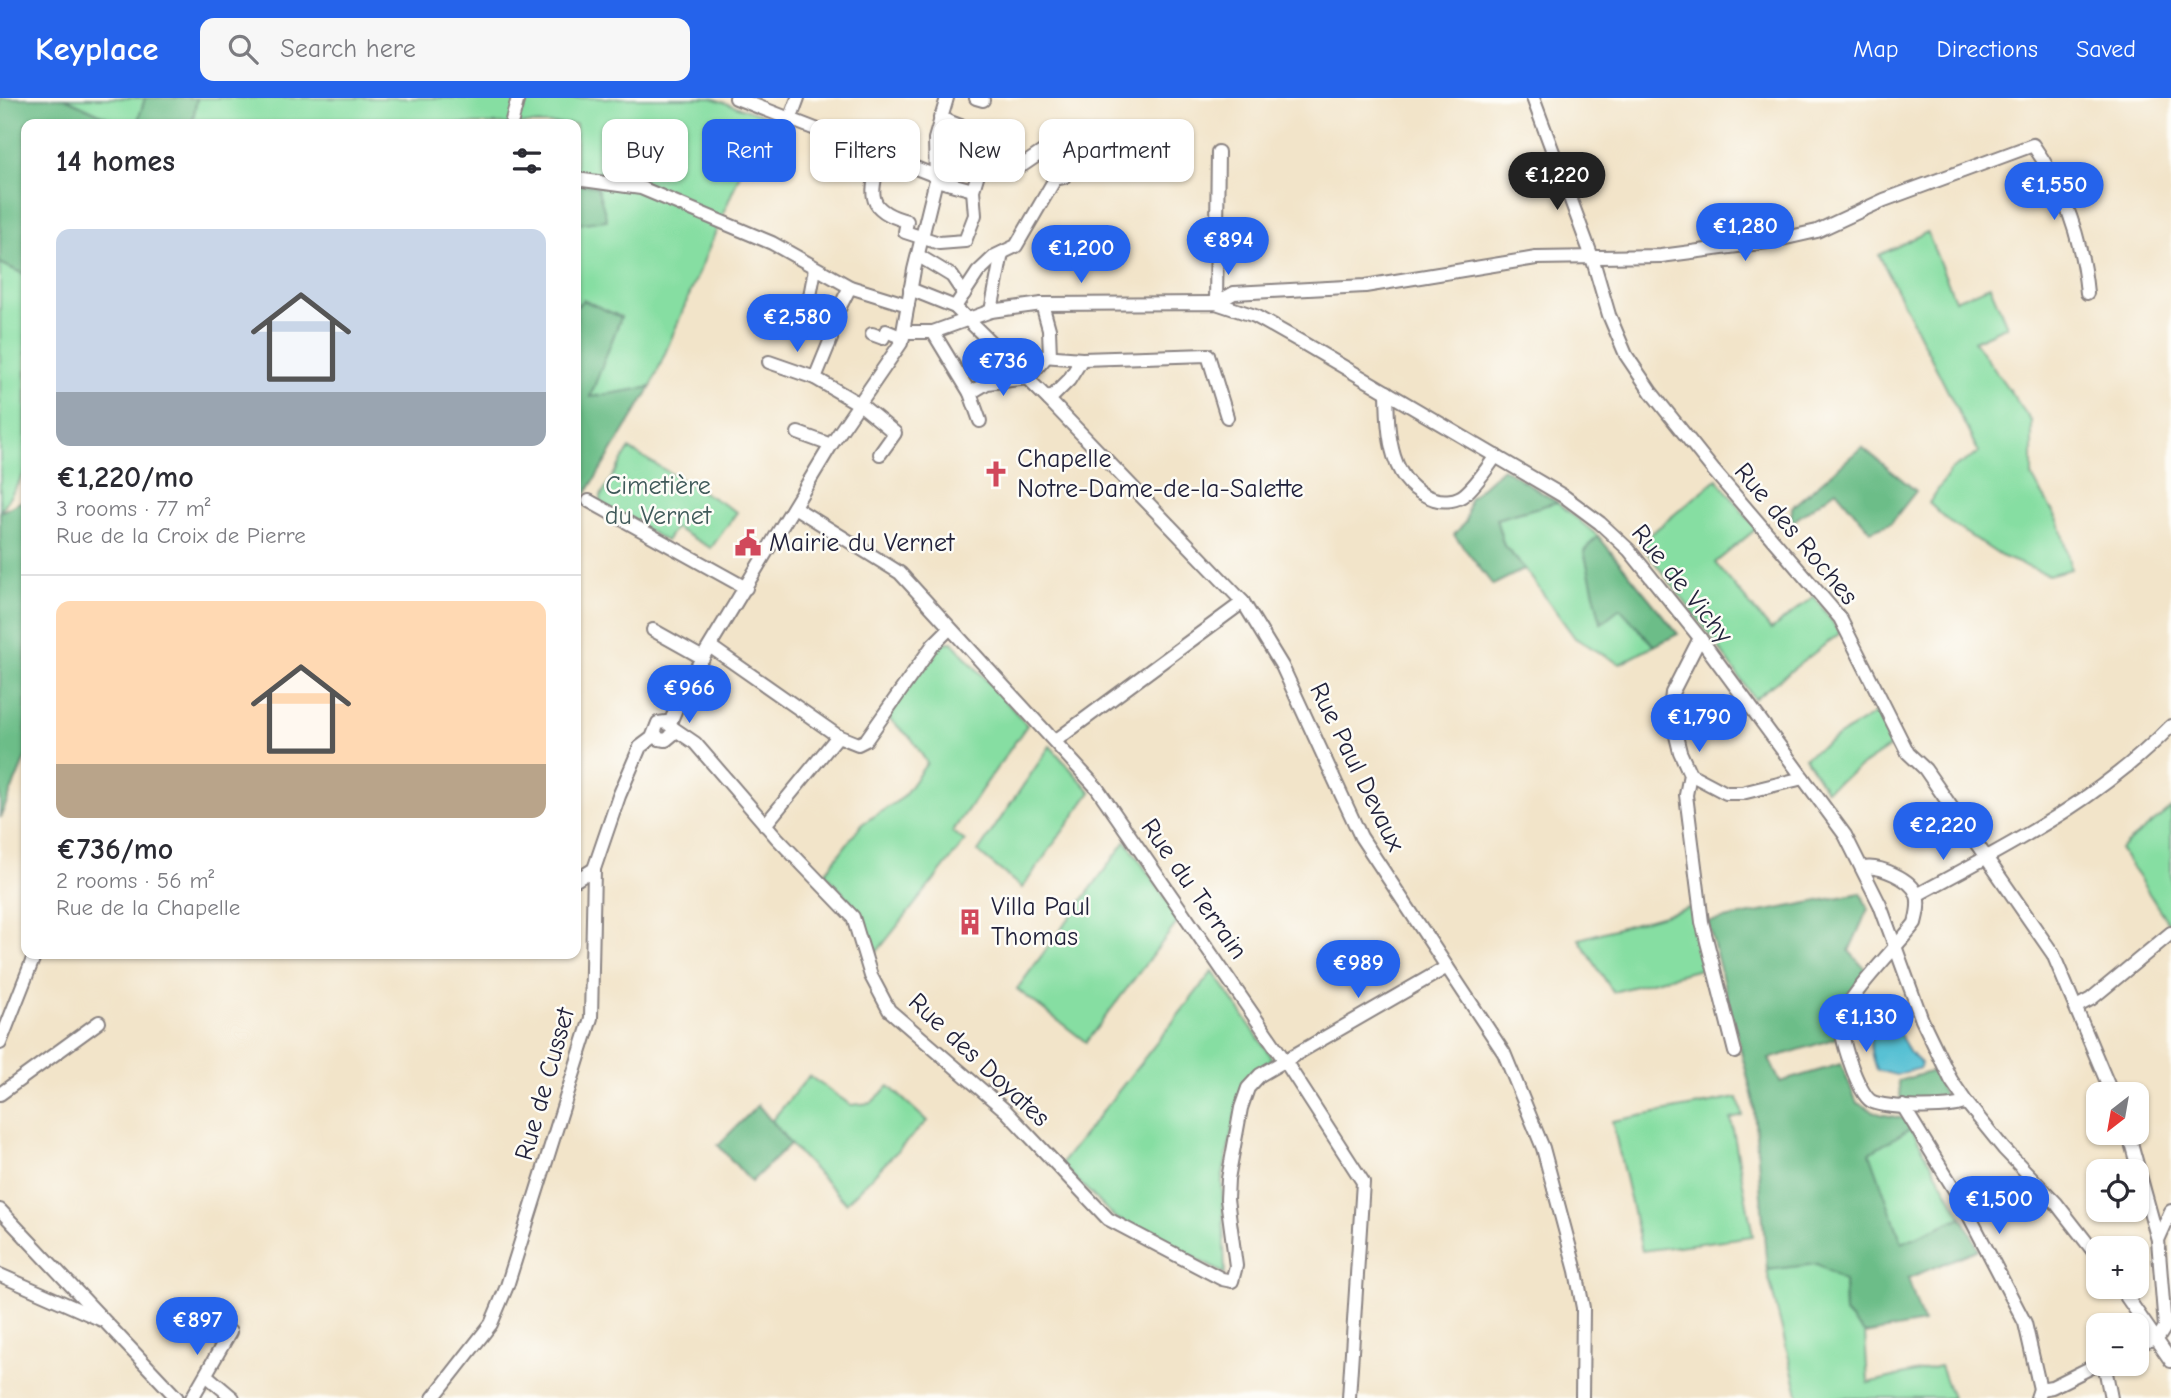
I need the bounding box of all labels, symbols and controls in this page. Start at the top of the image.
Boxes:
search box [200,18,690,81]
text: Keyplace [35,30,158,68]
icon: search [224,30,262,68]
text: Search here [280,34,416,64]
text: Map [1853,35,1899,63]
text: Directions [1937,35,2038,63]
text: Saved [2076,35,2136,63]
chip: Buy [602,119,688,182]
chip: Rent [702,119,796,182]
chip: Filters [810,119,920,182]
chip: New [934,119,1025,182]
chip: Apartment [1039,119,1194,182]
icon: filters [508,142,546,180]
text: 14 homes [56,144,175,179]
pin: €1,220 [1500,152,1614,212]
text: €1,220 [1524,161,1590,188]
pin: €1,550 [1997,162,2111,222]
text: €1,550 [2021,171,2087,198]
pin: €1,280 [1688,204,1802,263]
text: €1,280 [1712,212,1778,239]
pin: €894 [1187,218,1269,277]
pin: €1,200 [1024,226,1138,285]
text: €894 [1203,226,1253,253]
text: €1,200 [1047,234,1115,261]
icon: home [238,274,364,400]
pin: €2,580 [740,294,854,354]
text: €2,580 [763,303,831,330]
pin: €736 [962,338,1044,398]
text: €736 [978,347,1028,374]
place label: Chapelle Notre-Dame-de-la-Salette [1017,444,1304,504]
street label: Rue des Roches [1728,457,1864,611]
church icon: Chapelle Notre-Dame-de-la-Salette [981,459,1011,489]
text: €1,220/mo [56,460,194,495]
park label: Cimetière du Vernet [605,471,713,531]
text: 3 rooms · 77 m² [56,495,211,522]
street label: Rue de Vichy [1625,519,1739,650]
text: Rue de la Croix de Pierre [56,522,306,549]
public building icon: Mairie du Vernet [733,528,763,558]
place label: Mairie du Vernet [769,528,956,558]
icon: home [238,646,364,772]
pin: €966 [648,666,730,725]
text: €966 [663,674,715,701]
street label: Rue Paul Devaux [1303,678,1411,857]
pin: €1,790 [1642,694,1756,754]
text: €1,790 [1667,703,1731,730]
pin: €2,220 [1886,802,2000,862]
text: €2,220 [1909,811,1977,838]
street label: Rue du Terrain [1135,813,1253,965]
text: €736/mo [56,832,173,867]
text: 2 rooms · 56 m² [56,867,214,894]
place label: Villa Paul Thomas [991,892,1090,952]
text: Rue de la Chapelle [56,894,240,921]
building icon: Villa Paul Thomas [955,907,985,937]
pin: €989 [1317,940,1399,1000]
text: €989 [1332,949,1384,976]
street label: Rue des Doyates [902,987,1056,1133]
pin: €1,130 [1809,995,1923,1054]
street label: Rue de Cusset [509,1003,582,1164]
text: €1,130 [1835,1003,1897,1030]
north arrow [2086,1082,2149,1144]
map controls [2086,1082,2149,1376]
button: locate [2086,1159,2149,1222]
pin: €1,500 [1942,1176,2056,1236]
text: €1,500 [1965,1185,2033,1212]
button: + [2086,1236,2149,1299]
pin: €897 [156,1298,238,1357]
text: €897 [172,1306,222,1333]
button: − [2086,1313,2149,1376]

